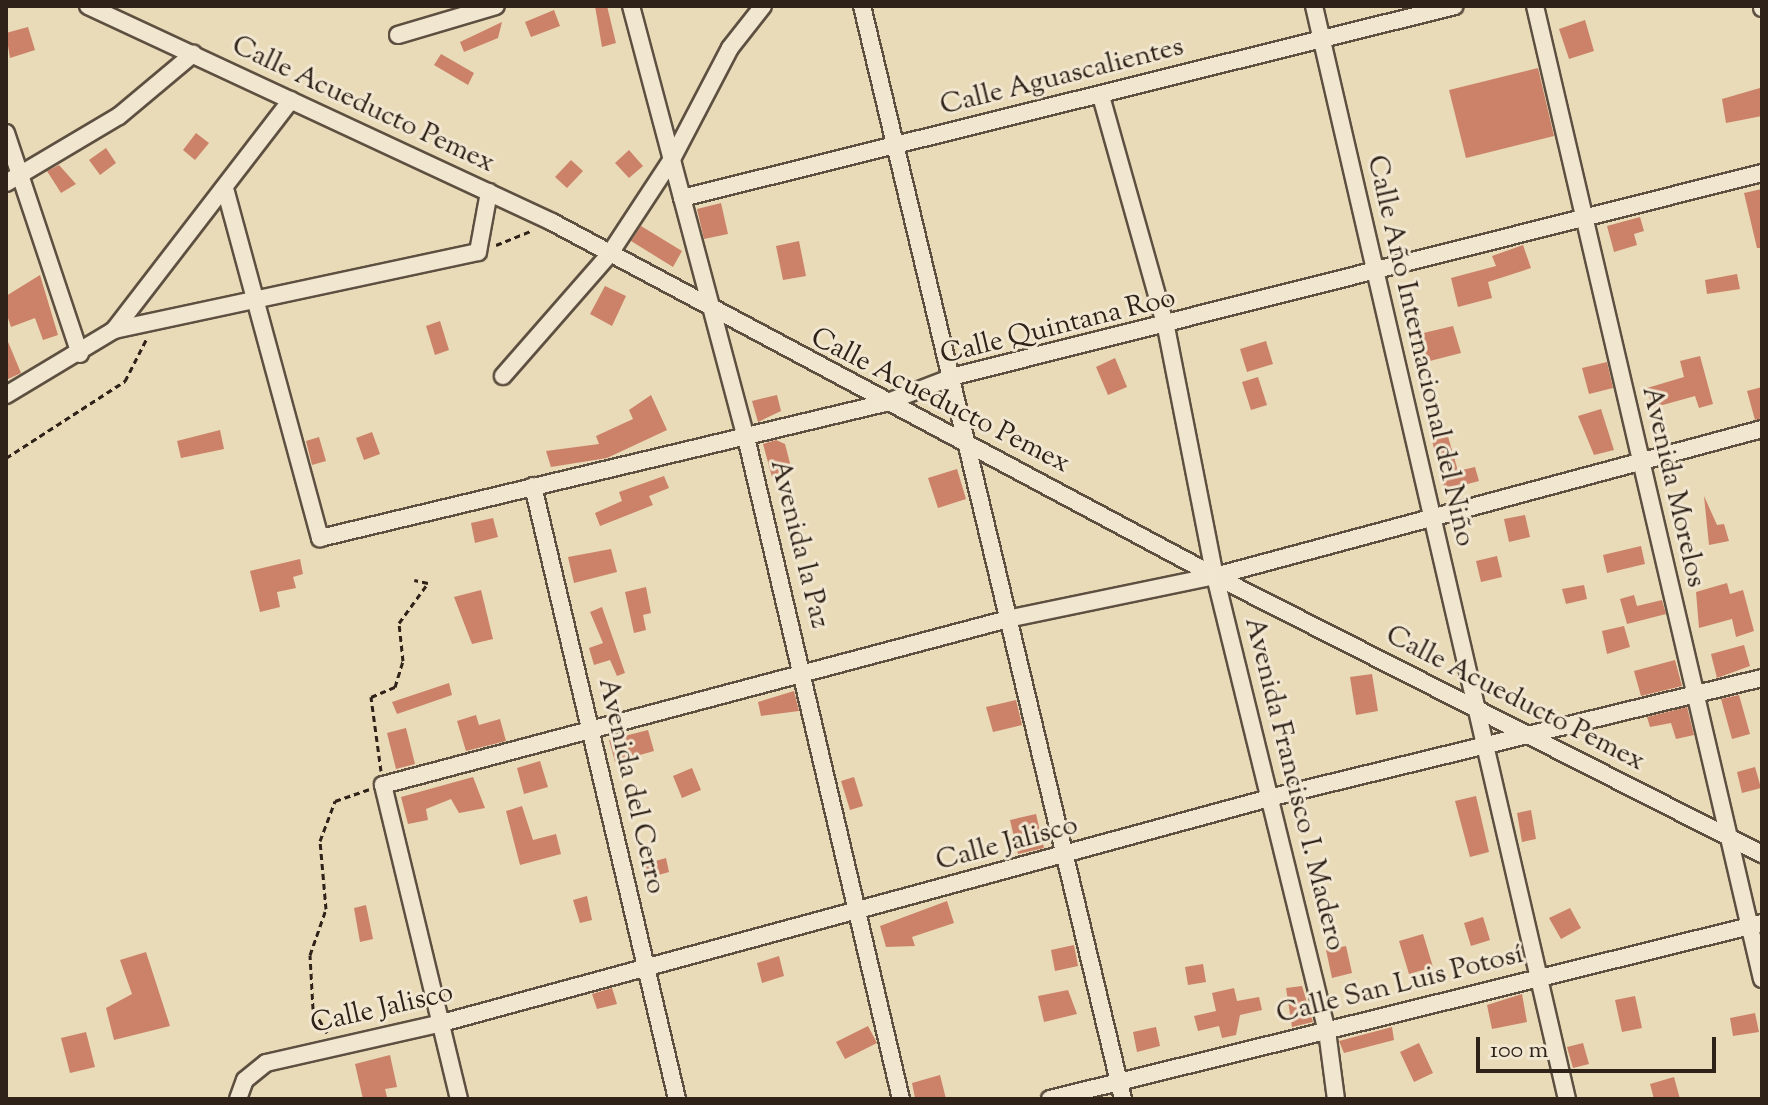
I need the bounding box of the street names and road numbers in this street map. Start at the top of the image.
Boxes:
street label: Calle Acueducto Pemex [226,29,500,181]
street label: Calle Aguascalientes [937,31,1187,123]
street label: Calle Año Internacional del Niño [1359,152,1481,550]
street label: Calle Quintana Roo [937,282,1179,372]
street label: Calle Acueducto Pemex [805,321,1075,481]
street label: Avenida Morelos [1634,383,1712,591]
street label: Avenida la Paz [762,456,836,632]
street label: Avenida Francisco I. Madero [1236,614,1352,954]
street label: Calle Acueducto Pemex [1380,619,1650,779]
street label: Avenida del Cerro [590,675,672,897]
street label: Calle Jalisco [933,809,1081,879]
street label: Calle San Luis Potosí [1273,938,1527,1032]
street label: Calle Jalisco [307,976,457,1042]

